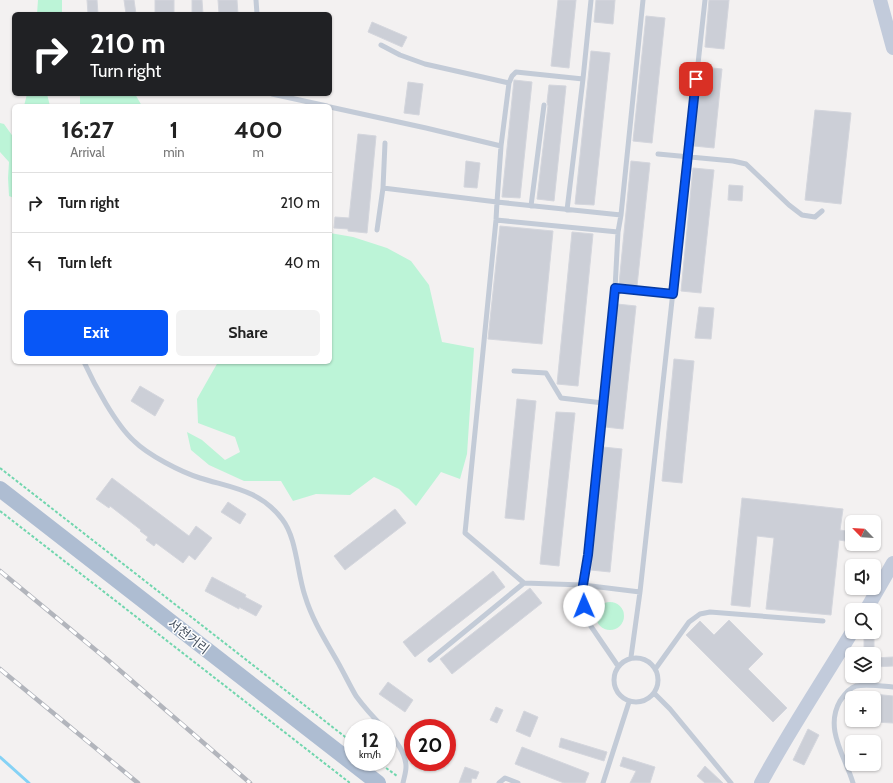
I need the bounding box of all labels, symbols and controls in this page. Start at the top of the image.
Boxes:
text: 210 m [90,26,166,60]
icon: right [24,28,76,80]
text: Turn right [90,60,161,82]
pin [679,62,713,96]
icon: arrive [685,68,707,90]
text: 16:27 [61,115,114,144]
text: 1 [169,115,178,144]
text: 400 [234,115,283,144]
text: Arrival [70,144,105,160]
text: min [163,144,185,160]
text: m [253,144,264,160]
icon: right [24,192,46,214]
text: Turn right [58,194,119,212]
text: 210 m [280,194,320,212]
icon: left [24,252,46,274]
text: Turn left [58,254,112,272]
text: 40 m [284,254,320,272]
button: Exit [24,310,168,356]
button: Share [176,310,320,356]
north arrow [845,515,881,551]
map controls [845,515,881,771]
button: sound [845,559,881,595]
position arrow [563,585,605,627]
button: search [845,603,881,639]
street label: 서천거리 [165,615,213,657]
button: layers [845,647,881,683]
button: + [845,691,881,727]
speed limit sign: 20 [404,719,456,771]
text: 12 [361,728,379,752]
button: − [845,735,881,771]
text: km/h [359,748,381,761]

